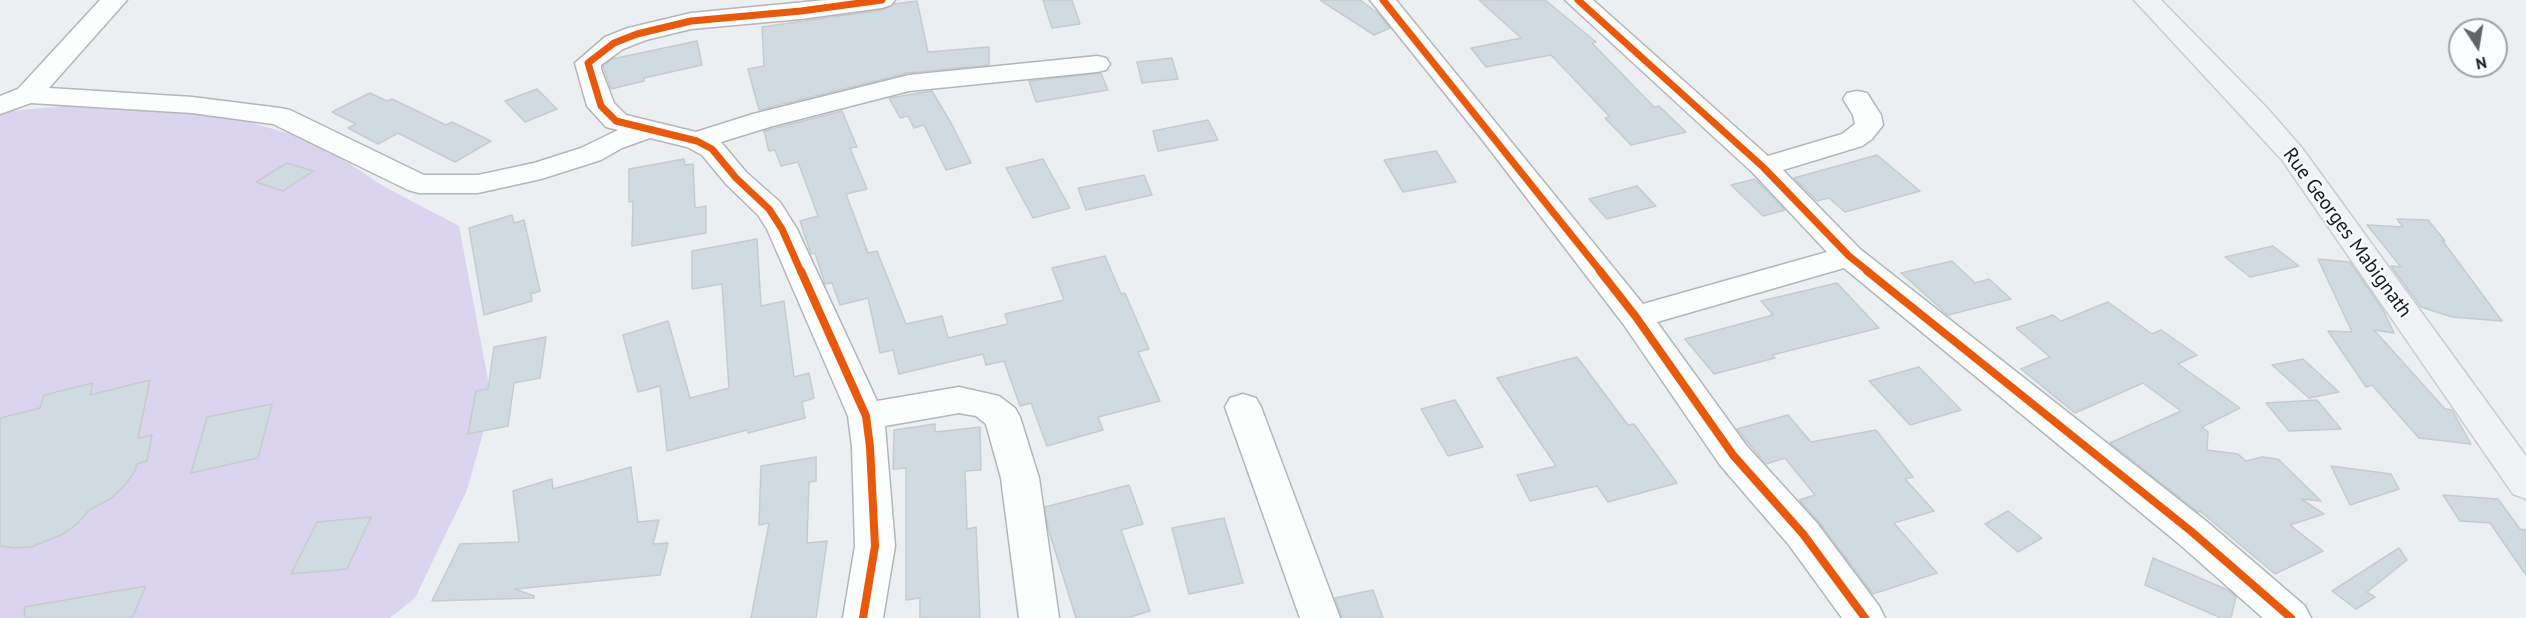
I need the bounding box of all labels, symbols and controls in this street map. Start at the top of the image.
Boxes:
north arrow [2448,18,2508,78]
text: N [2474,53,2489,75]
street label: Rue Georges Mabignath [2277,144,2417,322]

